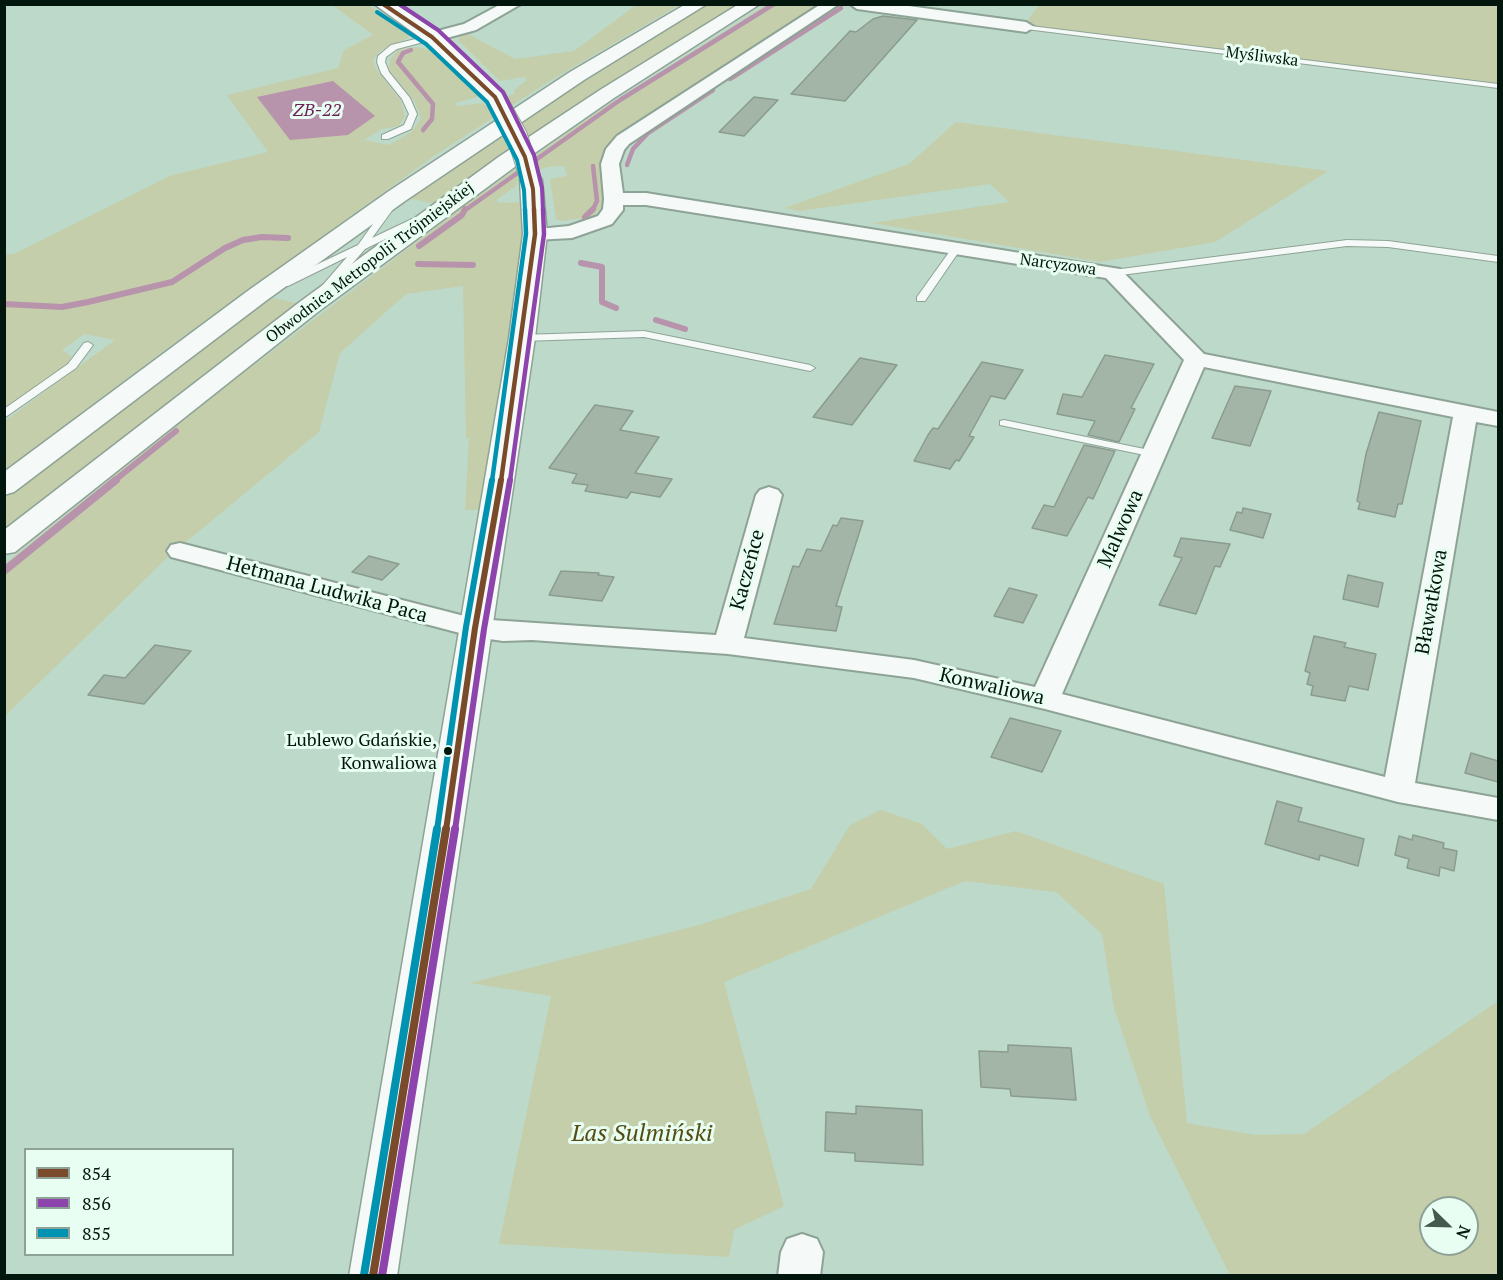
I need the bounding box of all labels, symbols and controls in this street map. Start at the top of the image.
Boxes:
street label: Myśliwska [1224,43,1300,71]
water label: ZB-22 [293,100,341,122]
street label: Obwodnica Metropolii Trójmiejskiej [262,178,478,348]
street label: Narcyzowa [1018,250,1098,280]
street label: Malwowa [1093,486,1149,572]
street label: Kaczeńce [726,527,770,613]
street label: Bławatkowa [1411,547,1453,657]
street label: Hetmana Ludwika Paca [224,552,430,628]
street label: Konwaliowa [937,663,1047,711]
place label: Lublewo Gdańskie, Konwaliowa [287,730,437,772]
marker: Lublewo Gdańskie, Konwaliowa [442,745,454,757]
park label: Las Sulmiński [571,1120,713,1148]
legend [24,1148,234,1256]
text: 854 [82,1161,111,1185]
text: 856 [82,1191,111,1215]
north arrow [1419,1196,1479,1256]
text: 855 [82,1221,111,1245]
text: N [1451,1222,1476,1242]

